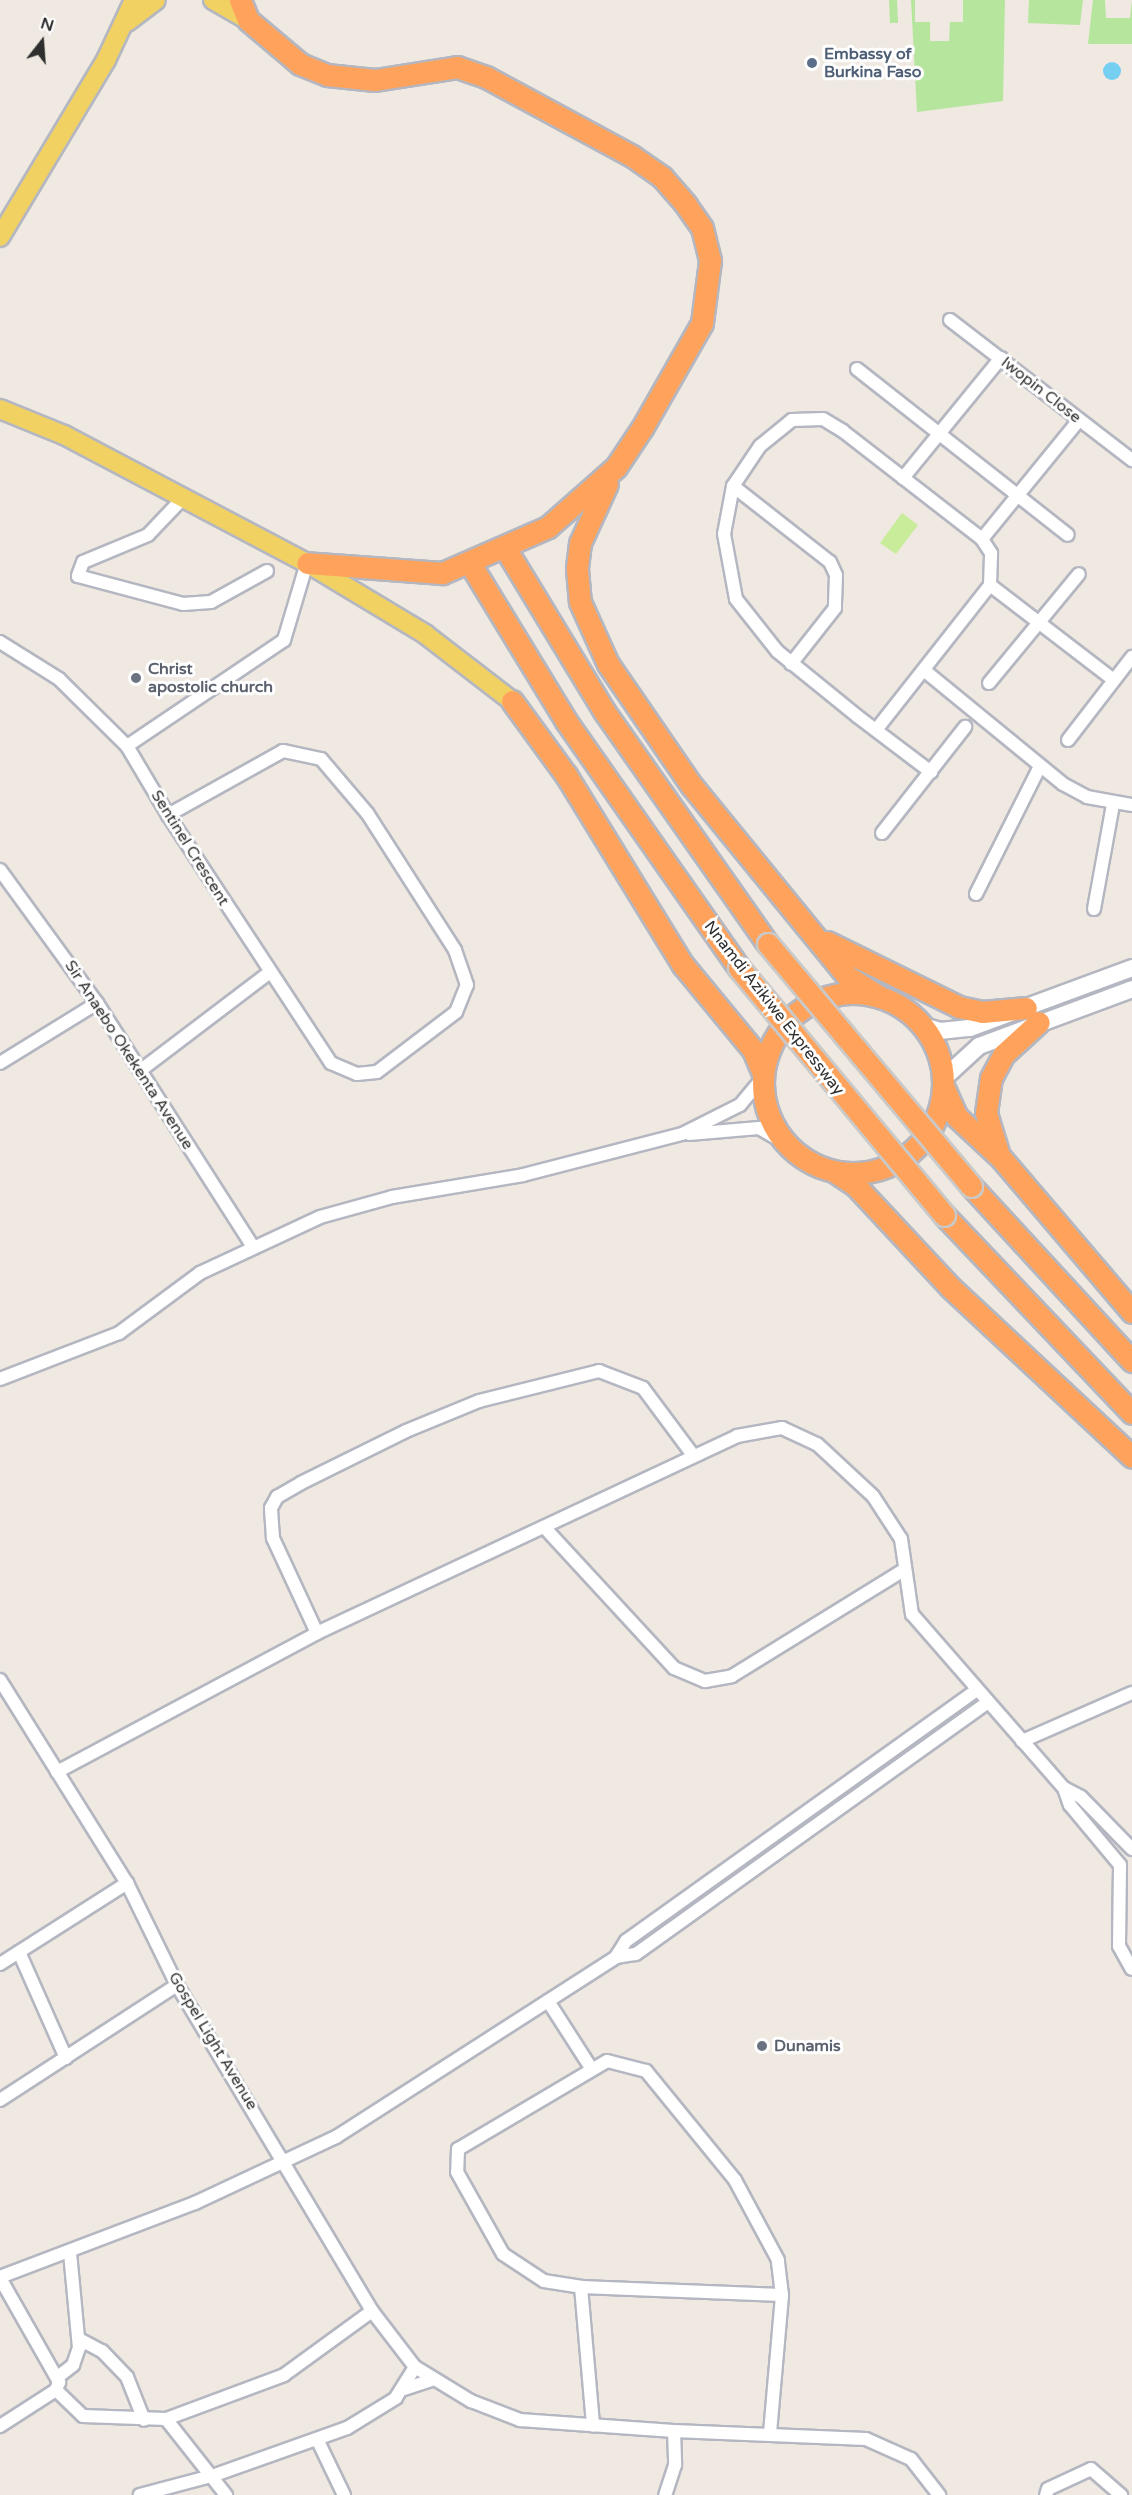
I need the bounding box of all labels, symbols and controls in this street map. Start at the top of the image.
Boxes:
north arrow [12,12,72,72]
text: N [38,13,56,36]
place label: Embassy of Burkina Faso [824,44,921,82]
marker: Embassy of Burkina Faso [805,56,819,70]
street label: Iwopin Close [997,353,1085,427]
place label: Christ apostolic church [148,659,273,697]
marker: Christ apostolic church [129,671,143,685]
street label: Sentinel Crescent [147,787,233,909]
street label: Nnamdi Azikiwe Expressway [700,917,848,1099]
street label: Sir Anaebo Okekenta Avenue [61,957,197,1153]
street label: Gospel Light Avenue [164,1969,262,2113]
place label: Dunamis [774,2036,841,2056]
marker: Dunamis [755,2039,769,2053]

